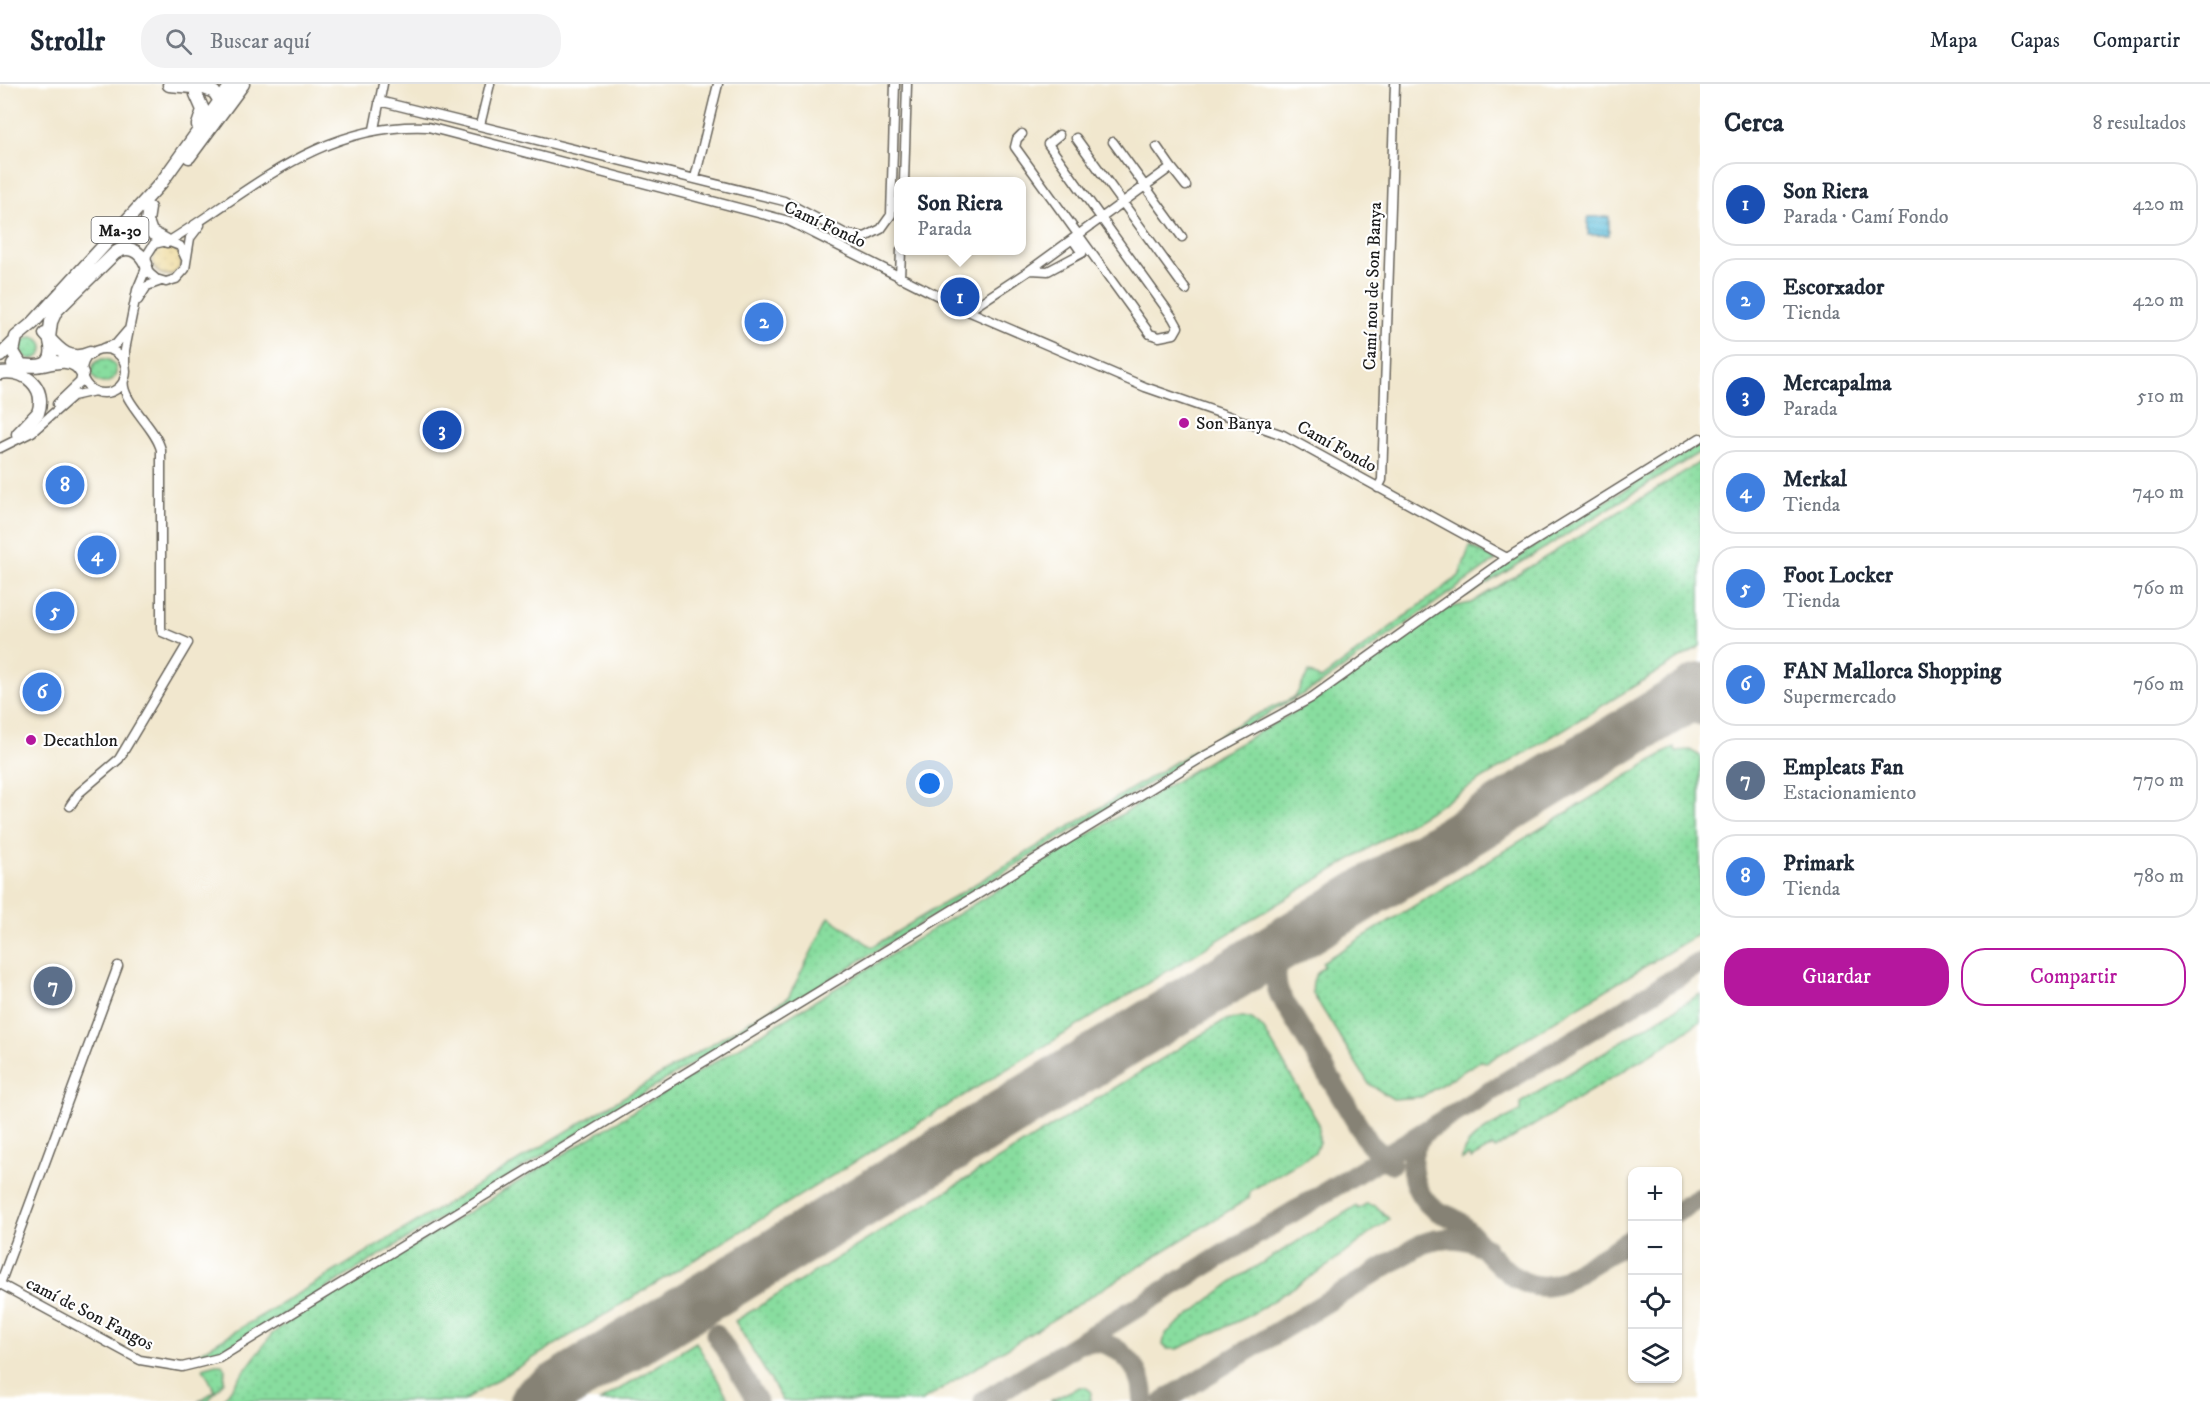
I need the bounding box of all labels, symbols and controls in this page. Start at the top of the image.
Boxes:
search box [141,14,561,68]
text: Strollr [30,24,105,59]
icon: search [162,25,195,58]
text: Buscar aquí [210,28,310,55]
text: Mapa [1930,28,1977,54]
text: Capas [2010,28,2060,54]
text: Compartir [2093,28,2180,54]
text: Cerca [1724,107,1784,140]
text: 8 resultados [2092,111,2186,136]
popup [894,177,1026,255]
text: Son Riera [1783,178,1868,205]
text: Son Riera [917,190,1003,217]
text: 1 [1742,192,1749,217]
text: 420 m [2133,192,2184,217]
street label: Camí Fondo [780,196,869,254]
street label: Camí nou de Son Banya [1359,201,1387,371]
text: Parada · Camí Fondo [1783,205,1949,230]
road number: Ma-30 [92,217,148,243]
text: Parada [917,217,972,242]
pin: 1 [940,274,980,320]
text: Escorxador [1783,274,1884,301]
text: 2 [1741,288,1750,313]
text: 420 m [2133,288,2184,313]
pin: 2 [744,300,783,344]
text: Tienda [1783,301,1840,326]
text: Mercapalma [1783,370,1892,397]
text: 3 [1742,384,1749,409]
text: 510 m [2137,384,2184,409]
text: Parada [1783,397,1838,422]
pin: 3 [422,408,462,452]
place label: Son Banya [1196,413,1272,435]
marker: Son Banya [1177,416,1191,430]
street label: Camí Fondo [1293,416,1381,478]
pin: 8 [46,462,84,508]
text: Merkal [1783,466,1847,493]
text: 4 [1740,480,1751,505]
text: 740 m [2132,480,2184,505]
text: Tienda [1783,493,1840,518]
pin: 4 [78,532,116,578]
text: Foot Locker [1783,562,1893,589]
text: 5 [1741,576,1750,601]
text: 760 m [2133,576,2184,601]
pin: 5 [36,588,74,634]
text: Tienda [1783,589,1840,614]
text: FAN Mallorca Shopping [1783,658,2001,685]
pin: 6 [22,670,62,714]
text: 6 [1740,672,1751,697]
text: 760 m [2133,672,2184,697]
text: Supermercado [1783,685,1896,710]
place label: Decathlon [43,730,119,752]
marker: Decathlon [24,733,38,747]
text: Empleats Fan [1783,754,1904,781]
text: 7 [1740,768,1751,793]
text: 770 m [2133,768,2184,793]
your location [915,769,944,798]
text: Estacionamiento [1783,781,1916,806]
text: Primark [1783,850,1855,877]
text: 8 [1740,864,1751,889]
text: 780 m [2133,864,2184,889]
text: Tienda [1783,877,1840,902]
button: Guardar [1724,948,1949,1006]
button: Compartir [1961,948,2186,1006]
pin: 7 [34,964,72,1008]
map controls [1628,1167,1682,1383]
button: + [1628,1167,1682,1221]
button: − [1628,1221,1682,1275]
street label: camí de Son Fangos [22,1272,157,1356]
button: locate [1628,1275,1682,1329]
button: layers [1628,1329,1682,1383]

